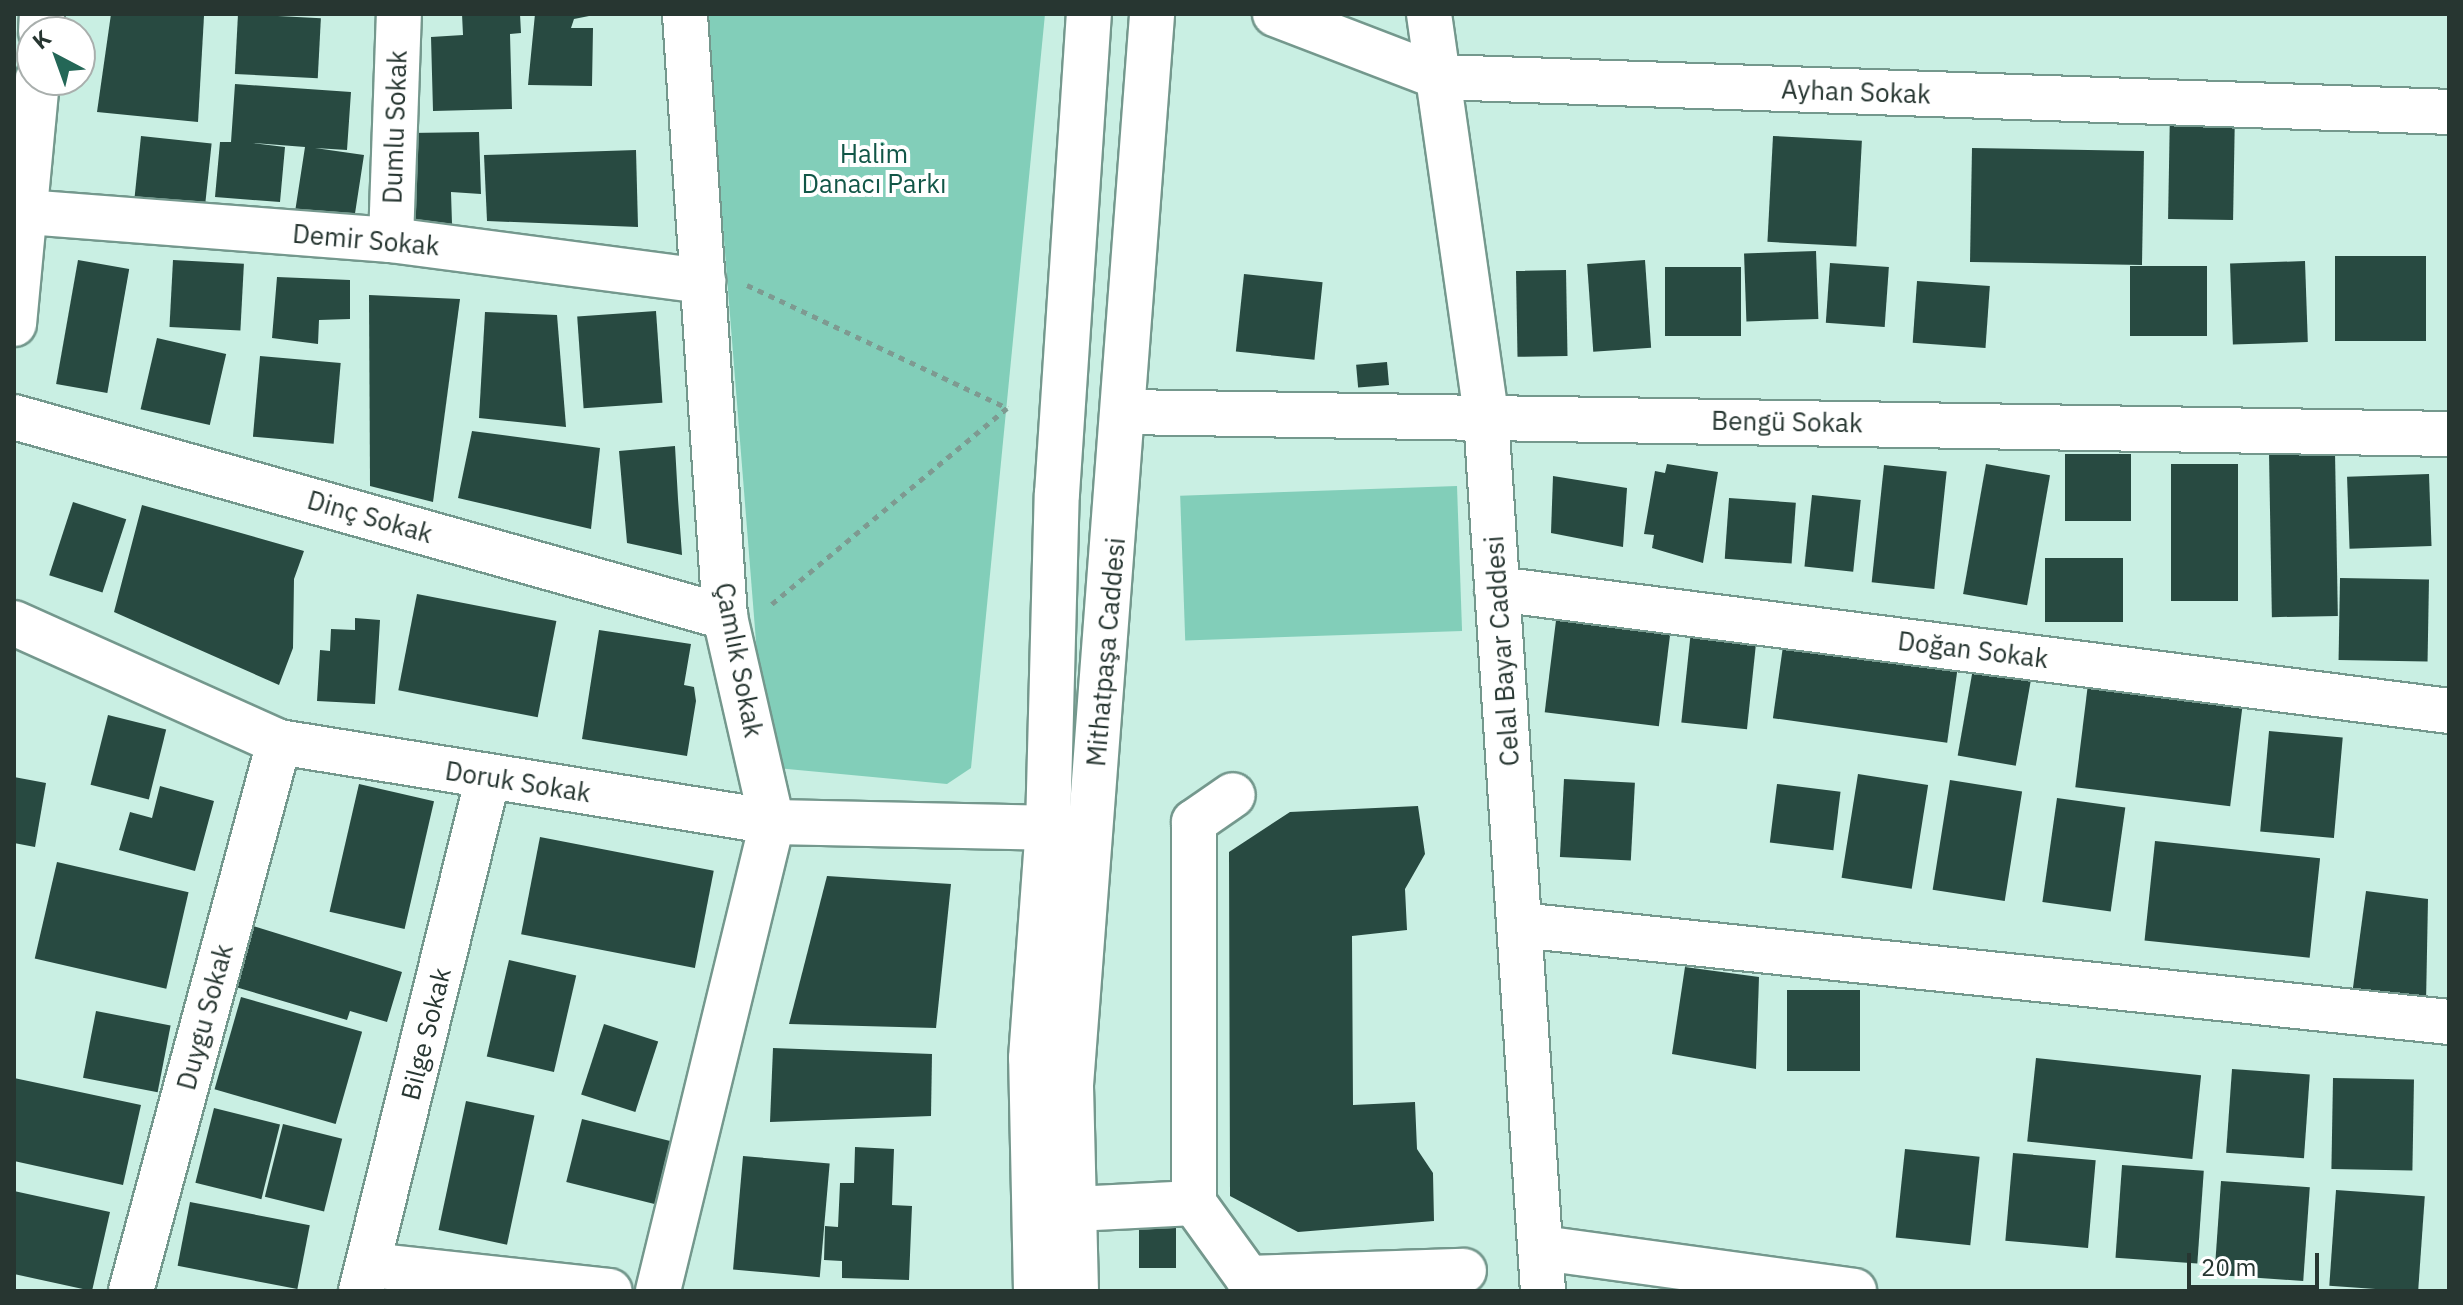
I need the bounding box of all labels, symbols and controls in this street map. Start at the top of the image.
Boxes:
north arrow [16,16,96,96]
text: K [26,23,57,55]
street label: Dumlu Sokak [377,50,413,204]
street label: Ayhan Sokak [1781,74,1931,110]
park label: Halim Danacı Parkı [802,138,946,200]
street label: Demir Sokak [291,218,441,262]
street label: Bengü Sokak [1711,405,1863,439]
street label: Dinç Sokak [304,484,436,550]
street label: Celal Bayar Caddesi [1478,535,1526,767]
street label: Mithatpaşa Caddesi [1080,536,1132,768]
street label: Çamlık Sokak [709,580,769,740]
street label: Doğan Sokak [1896,625,2050,675]
street label: Doruk Sokak [443,755,593,809]
street label: Duygu Sokak [171,941,239,1093]
street label: Bilge Sokak [394,965,458,1103]
scale bar [2191,1237,2323,1287]
text: 20 m [2201,1251,2256,1283]

